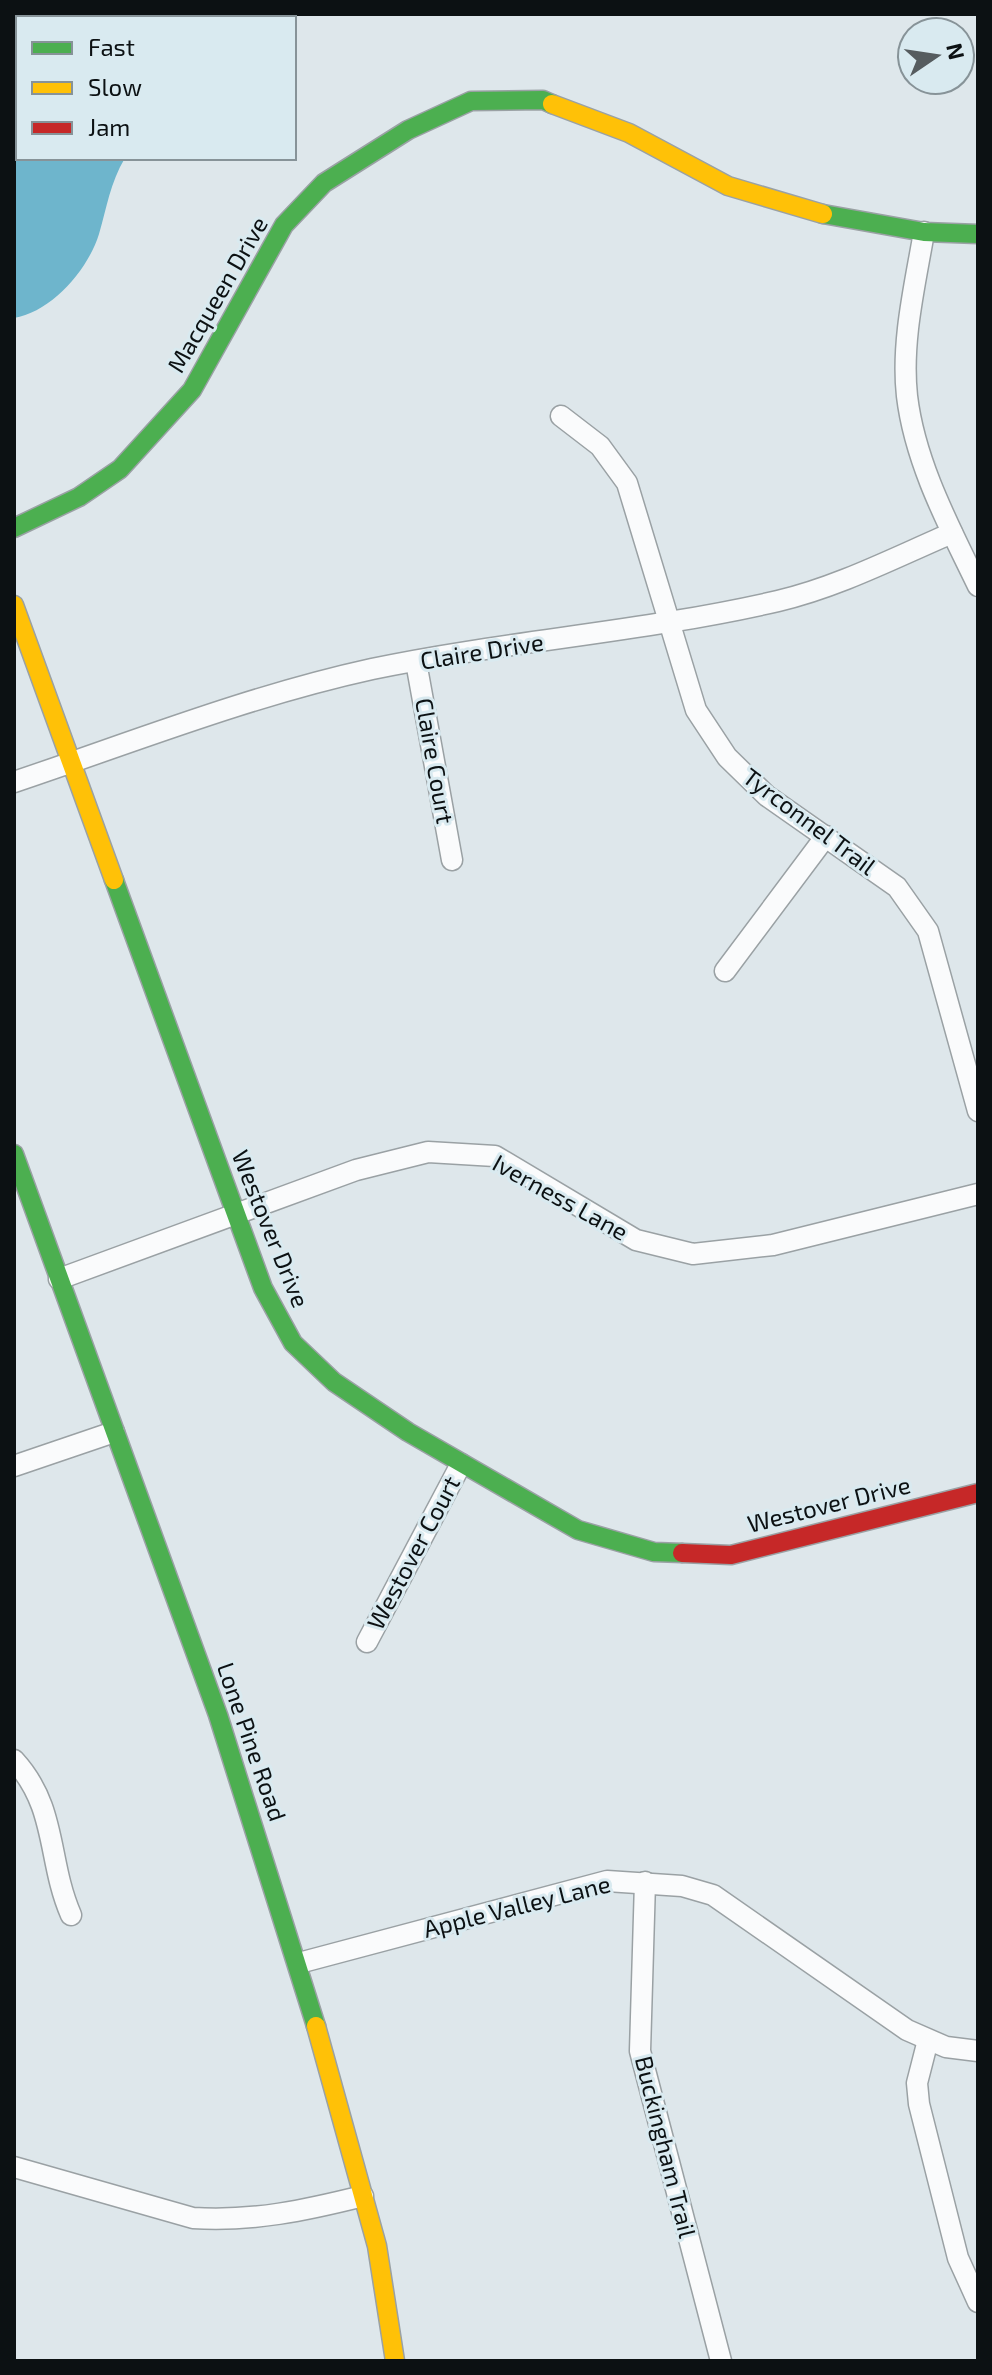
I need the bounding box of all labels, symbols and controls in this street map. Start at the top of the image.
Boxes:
legend [16,16,296,160]
north arrow [896,16,976,96]
text: Fast [88,32,135,61]
text: N [942,41,971,62]
text: Slow [88,72,142,101]
text: Jam [88,112,130,141]
street label: Macqueen Drive [160,211,273,377]
street label: Claire Drive [418,626,546,675]
street label: Claire Court [410,696,461,826]
street label: Tyrconnel Trail [738,761,882,880]
street label: Westover Drive [227,1146,316,1311]
street label: Iverness Lane [488,1148,633,1246]
street label: Westover Drive [744,1469,913,1538]
street label: Westover Court [360,1471,465,1634]
street label: Lone Pine Road [212,1658,293,1825]
street label: Apple Valley Lane [420,1868,613,1943]
street label: Buckingham Trail [630,2053,703,2241]

